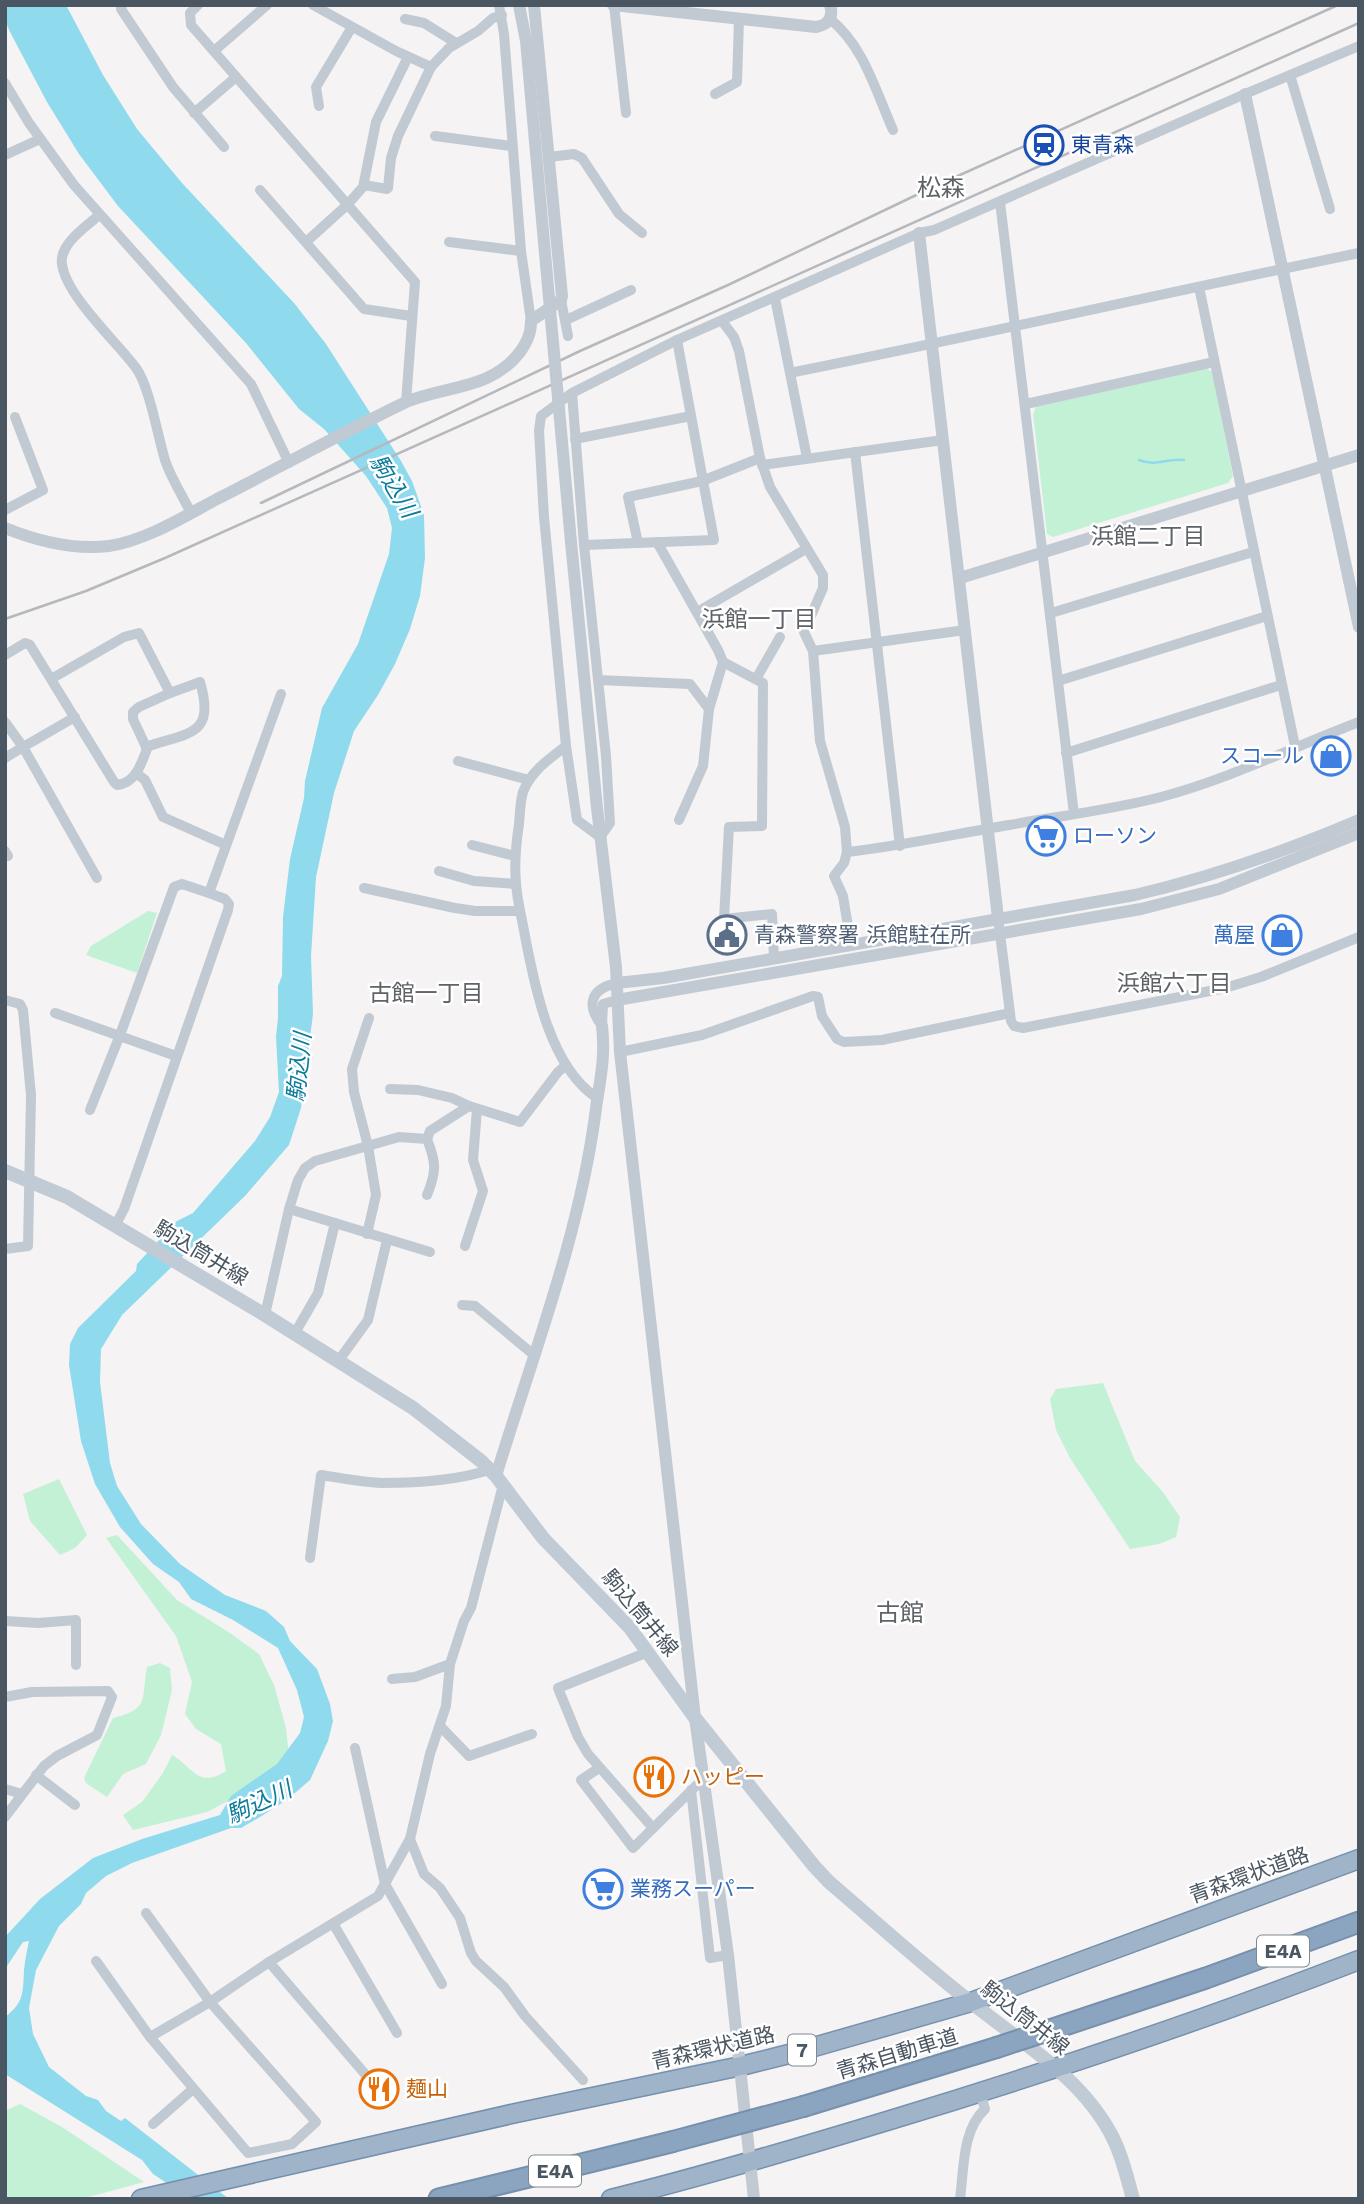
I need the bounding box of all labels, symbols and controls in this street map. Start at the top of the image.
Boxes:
station icon: 東青森 [1023,124,1065,166]
place label: 東青森 [1071,132,1134,157]
district label: 松森 [917,174,965,202]
water label: 駒込川 [364,450,424,525]
district label: 浜館二丁目 [1091,523,1206,550]
district label: 浜館一丁目 [702,606,817,633]
shop icon: スコール [1310,735,1352,777]
place label: スコール [1220,743,1304,768]
supermarket icon: ローソン [1025,815,1067,857]
place label: ローソン [1073,823,1157,848]
public building icon: 青森警察署 浜館駐在所 [706,914,748,956]
shop icon: 萬屋 [1261,914,1303,956]
place label: 青森警察署 浜館駐在所 [754,922,971,947]
place label: 萬屋 [1213,922,1255,947]
district label: 浜館六丁目 [1117,970,1232,997]
district label: 古館一丁目 [369,980,484,1007]
water label: 駒込川 [282,1028,317,1103]
street label: 駒込筒井線 [150,1215,253,1290]
street label: 駒込筒井線 [597,1564,684,1661]
district label: 古館 [876,1599,924,1627]
restaurant icon: ハッピー [633,1756,675,1798]
place label: ハッピー [681,1764,765,1789]
water label: 駒込川 [222,1774,299,1829]
street label: 青森環状道路 [1185,1841,1312,1908]
supermarket icon: 業務スーパー [582,1868,624,1910]
place label: 業務スーパー [630,1876,756,1901]
road number: E4A [1257,1936,1309,1966]
street label: 駒込筒井線 [976,1975,1074,2060]
street label: 青森環状道路 [649,2021,777,2074]
street label: 青森自動車道 [833,2023,961,2084]
road number: 7 [788,2034,816,2066]
restaurant icon: 麺山 [358,2068,400,2110]
place label: 麺山 [406,2076,448,2101]
road number: E4A [529,2156,581,2186]

